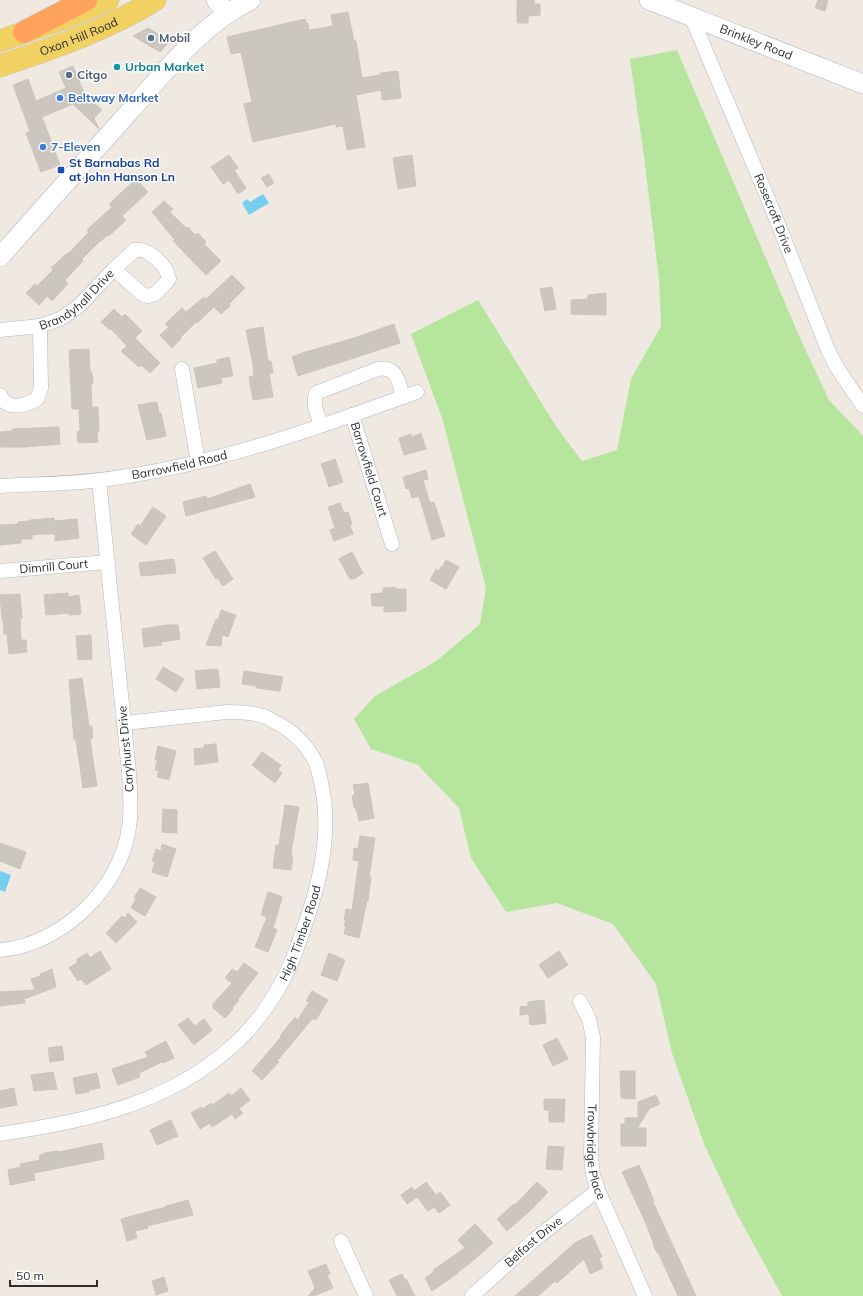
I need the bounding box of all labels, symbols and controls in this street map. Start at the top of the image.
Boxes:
street label: Oxon Hill Road [38,14,120,59]
street label: Brinkley Road [718,21,795,63]
place label: Mobil [159,30,190,45]
marker: Mobil [146,33,156,43]
place label: Urban Market [125,59,205,74]
marker: Urban Market [112,62,122,72]
place label: Citgo [77,67,107,82]
marker: Citgo [64,70,74,80]
place label: Beltway Market [68,90,159,105]
marker: Beltway Market [55,93,65,103]
place label: 7-Eleven [51,139,100,154]
marker: 7-Eleven [38,142,48,152]
place label: St Barnabas Rd at John Hanson Ln [69,155,175,184]
marker: St Barnabas Rd at John Hanson Ln [56,165,66,175]
street label: Rosecroft Drive [751,171,797,255]
street label: Brandyhall Drive [37,266,117,333]
street label: Barrowfield Court [348,420,391,519]
street label: Barrowfield Road [130,447,229,482]
street label: Dimrill Court [19,556,89,576]
street label: Caryhurst Drive [114,705,137,793]
street label: High Timber Road [276,884,324,983]
street label: Trowbridge Place [584,1104,609,1202]
street label: Belfast Drive [501,1213,565,1270]
scale bar [10,1262,97,1288]
text: 50 m [16,1268,44,1283]

